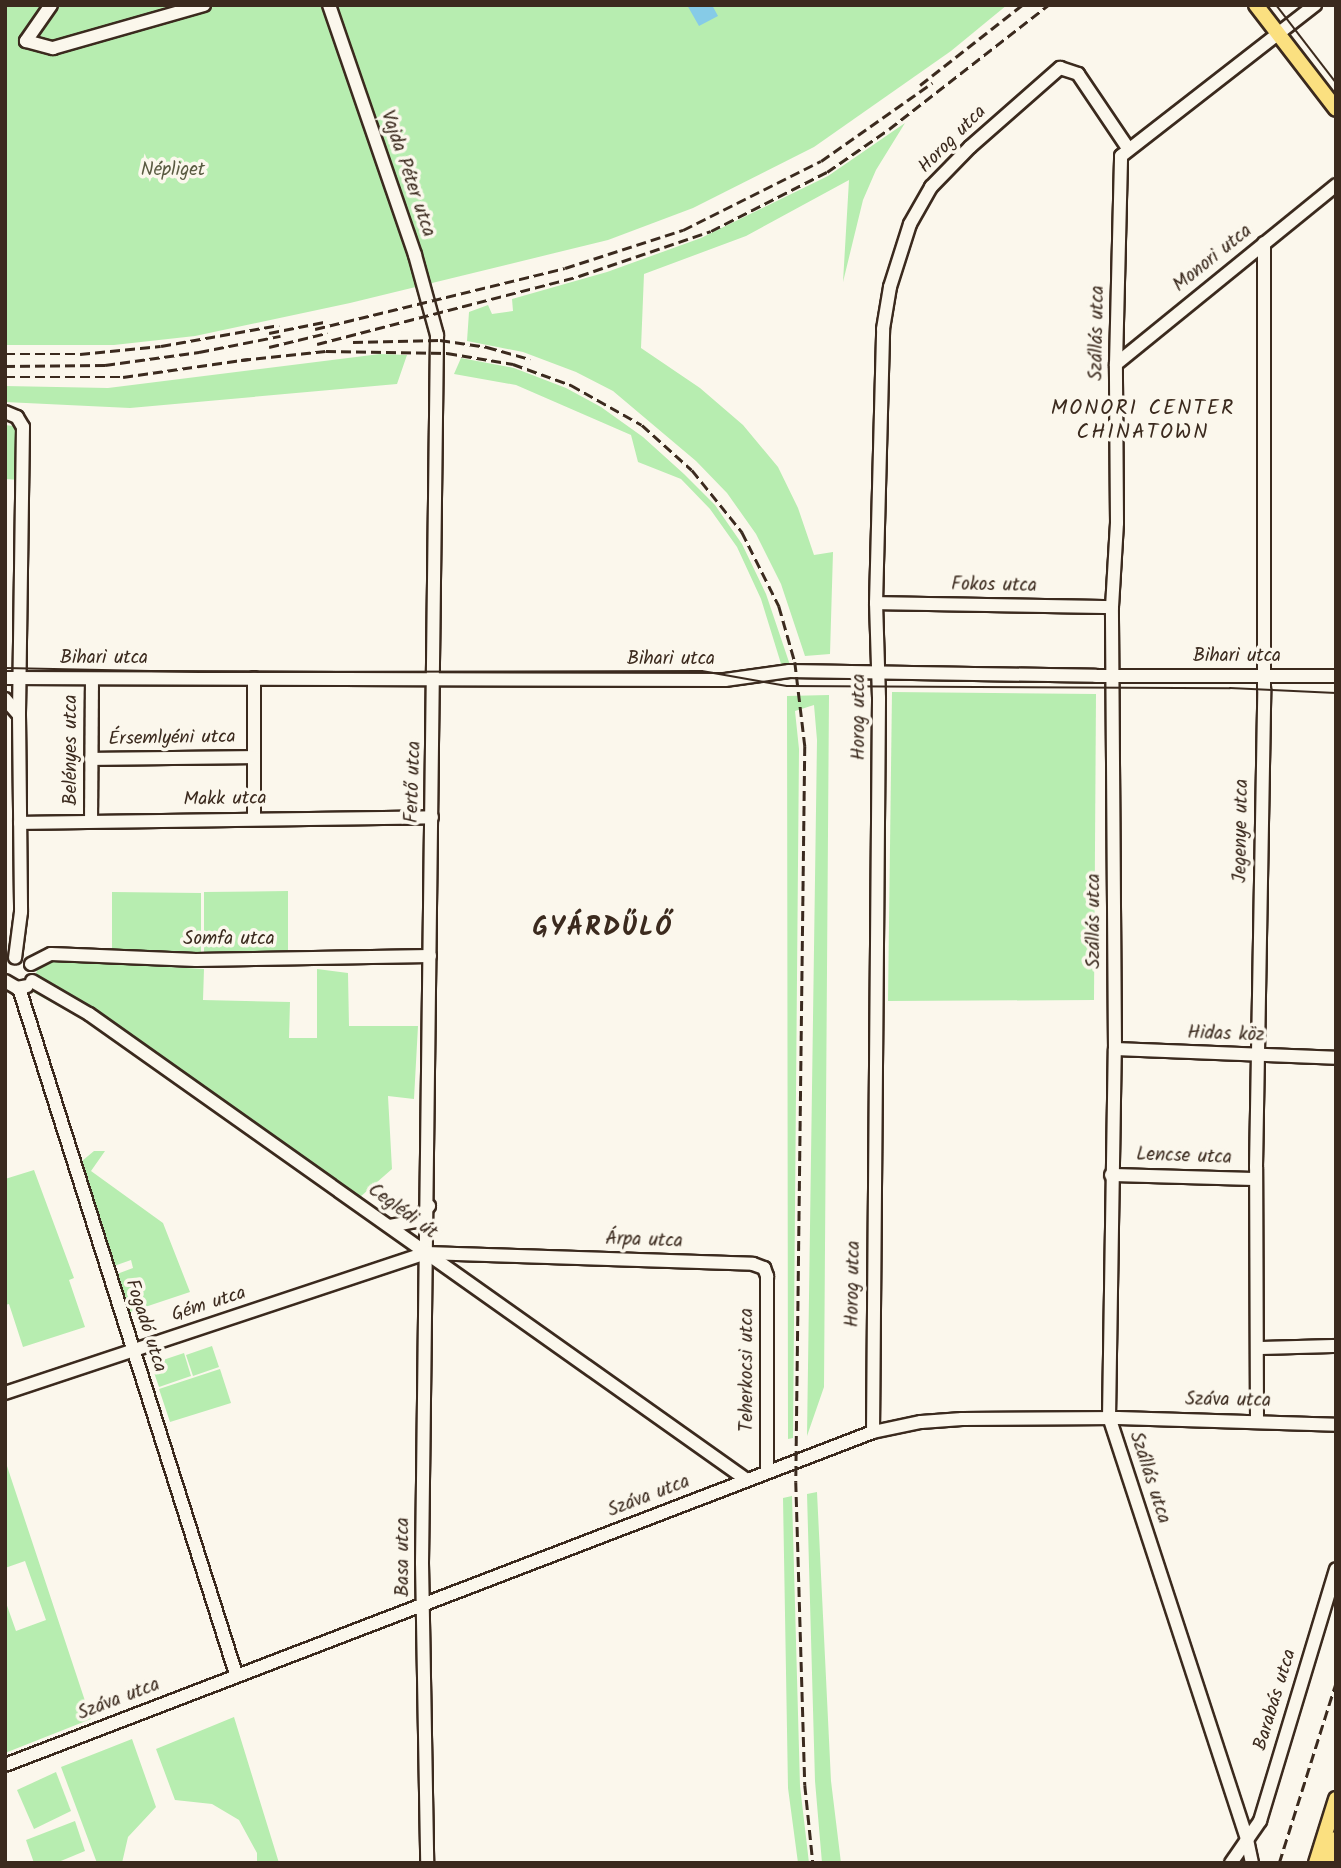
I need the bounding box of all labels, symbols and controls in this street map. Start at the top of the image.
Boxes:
street label: Horog utca [914,101,992,179]
street label: Vajda Péter utca [375,108,439,240]
park label: Népliget [141,160,205,182]
street label: Monori utca [1169,220,1257,298]
street label: Szállás utca [1086,285,1110,381]
district label: MONORI CENTER CHINATOWN [1052,396,1234,446]
street label: Fokos utca [951,574,1037,598]
street label: Bihari utca [1193,646,1281,668]
street label: Bihari utca [60,648,148,670]
street label: Bihari utca [627,649,715,671]
street label: Horog utca [849,674,871,760]
street label: Belényes utca [61,695,83,805]
street label: Érsemlyéni utca [108,726,236,752]
street label: Fertő utca [401,741,427,823]
street label: Jegenye utca [1230,779,1254,883]
street label: Makk utca [183,788,267,812]
street label: Szállás utca [1084,873,1106,969]
district label: GYÁRDŰLŐ [534,913,672,945]
street label: Somfa utca [183,929,275,951]
street label: Hidas köz [1187,1022,1265,1048]
street label: Lencse utca [1136,1144,1232,1170]
street label: Ceglédi út [363,1179,441,1245]
street label: Árpa utca [605,1228,683,1254]
street label: Horog utca [842,1240,866,1328]
street label: Fogadó utca [119,1277,171,1375]
street label: Gém utca [169,1282,249,1328]
street label: Teherkocsi utca [737,1308,759,1432]
street label: Száva utca [1185,1389,1271,1413]
street label: Szállás utca [1123,1429,1175,1527]
street label: Száva utca [605,1471,693,1523]
street label: Basa utca [393,1517,415,1597]
street label: Barabás utca [1250,1647,1302,1753]
street label: Száva utca [75,1674,163,1726]

